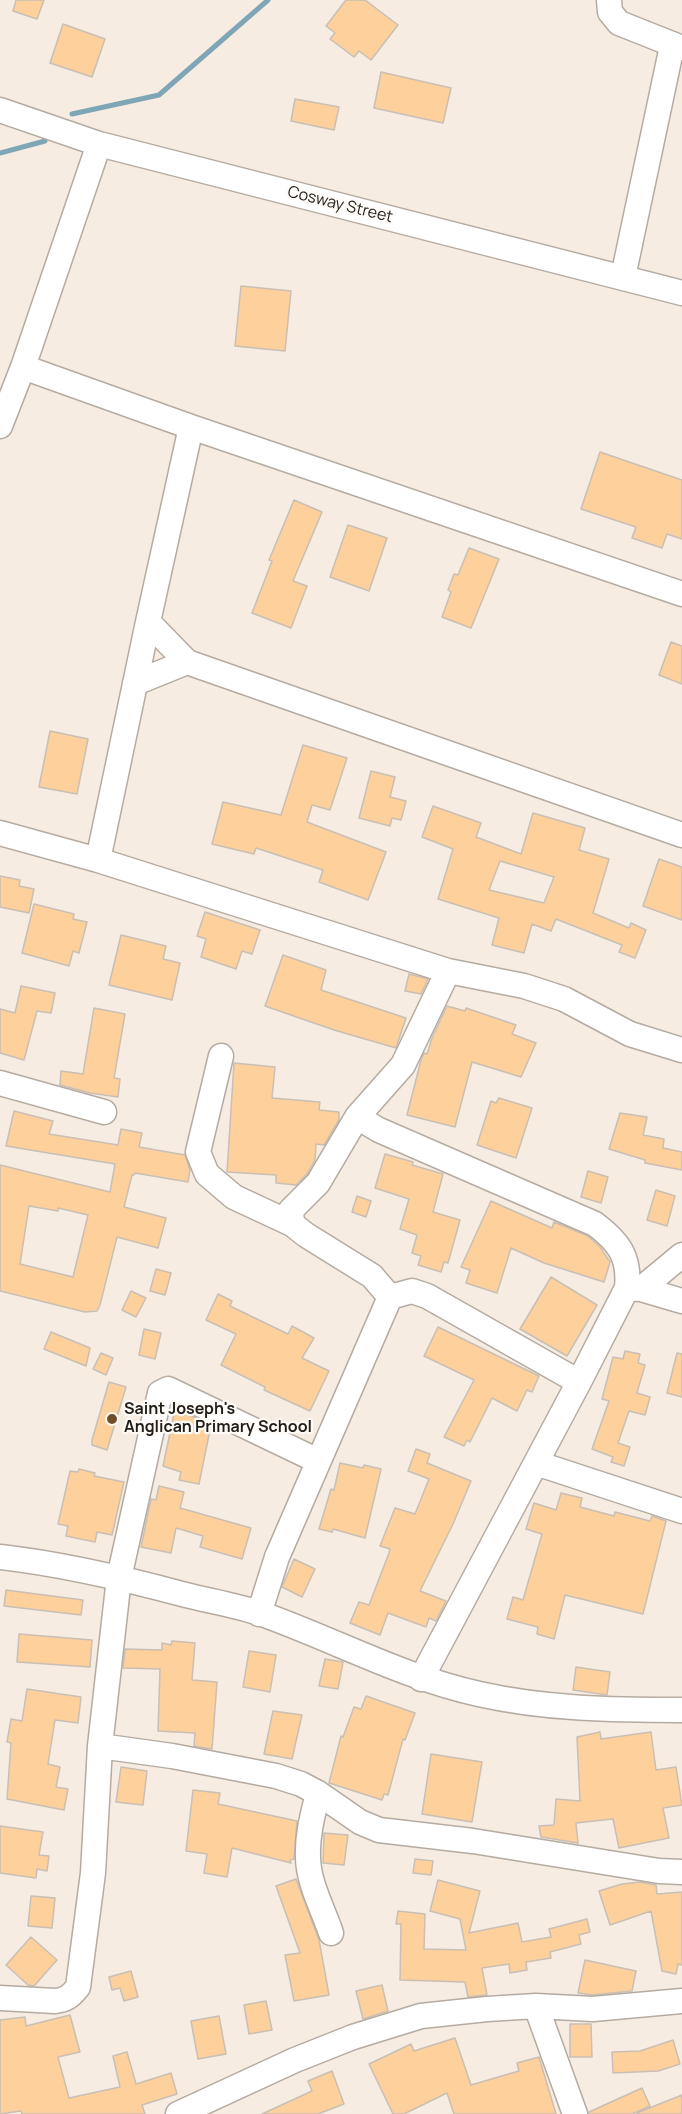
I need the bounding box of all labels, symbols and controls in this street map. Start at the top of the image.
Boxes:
street label: Cosway Street [285,183,395,227]
place label: Saint Joseph's Anglican Primary School [124,1400,312,1438]
marker: Saint Joseph's Anglican Primary School [105,1412,119,1426]

